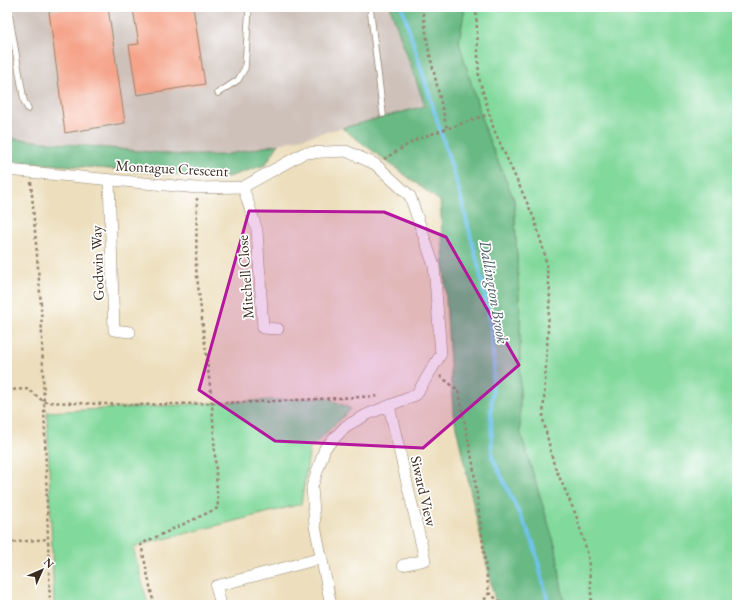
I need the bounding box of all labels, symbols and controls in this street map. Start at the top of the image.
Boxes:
street label: Montague Crescent [115,156,229,180]
street label: Godwin Way [86,225,108,301]
street label: Mitchell Close [233,234,257,320]
water label: Dallington Brook [474,238,514,346]
street label: Siward View [407,454,442,529]
north arrow [22,550,62,590]
text: N [41,555,57,571]

